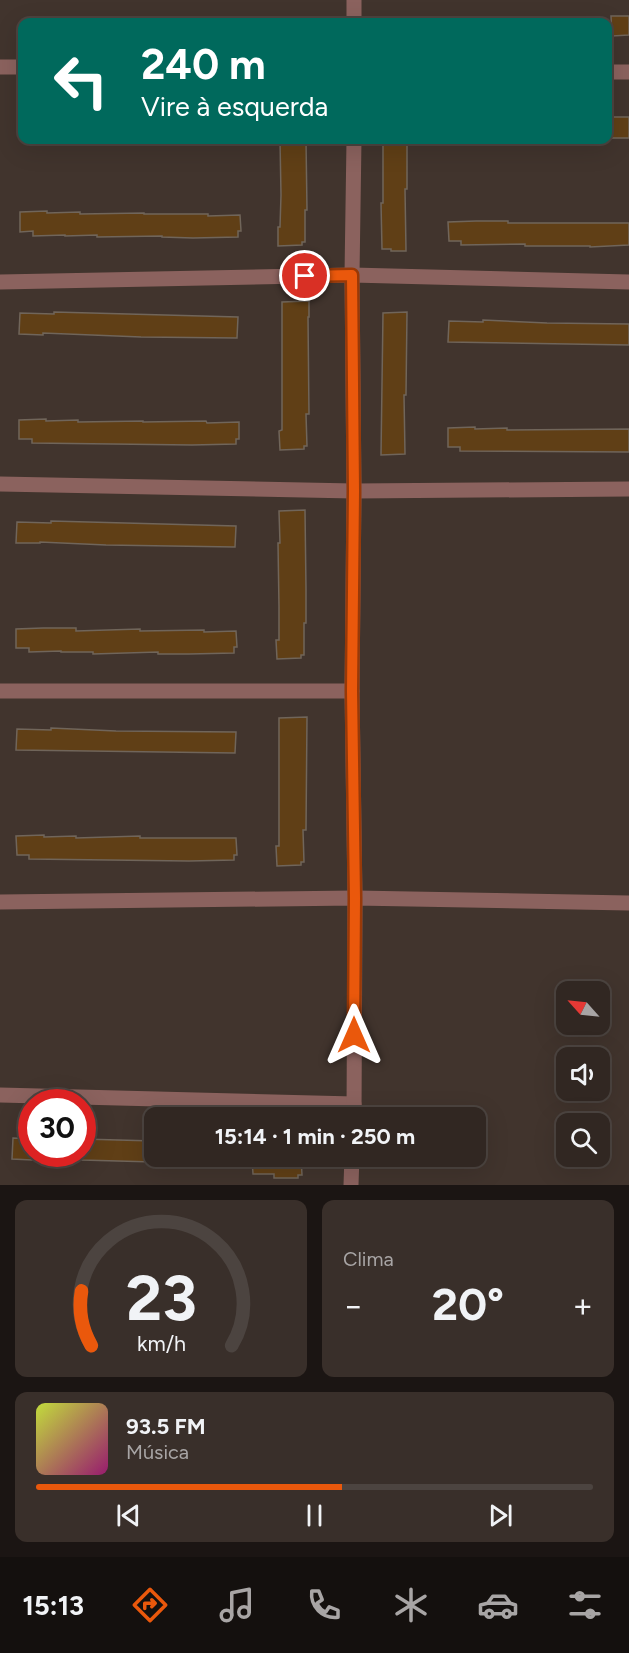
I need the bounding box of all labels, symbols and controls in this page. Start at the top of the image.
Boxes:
text: 240 m [141,39,266,90]
icon: left [42,42,120,120]
text: Vire à esquerda [141,90,328,123]
pin [279,250,330,301]
icon: arrive [288,259,321,292]
north arrow [556,981,610,1035]
map controls [556,981,610,1167]
position arrow [322,1003,386,1067]
button: sound [556,1047,610,1101]
speed limit sign: 30 [18,1089,96,1167]
button: search [556,1113,610,1167]
text: 15:14 · 1 min · 250 m [215,1123,415,1150]
text: Clima [343,1247,394,1271]
text: 23 [126,1261,196,1336]
text: 20° [432,1277,504,1331]
text: − [343,1286,364,1325]
text: + [572,1286,593,1325]
text: km/h [137,1331,185,1356]
text: 93.5 FM [126,1413,206,1440]
text: Música [126,1440,189,1464]
icon: previous [112,1499,145,1532]
icon: pause [298,1499,331,1532]
icon: next [484,1499,517,1532]
icon: directions [129,1584,171,1626]
icon: music [216,1584,258,1626]
icon: phone [303,1584,345,1626]
icon: climate [390,1584,432,1626]
icon: car [477,1584,519,1626]
icon: filters [564,1584,606,1626]
text: 15:13 [23,1589,84,1622]

